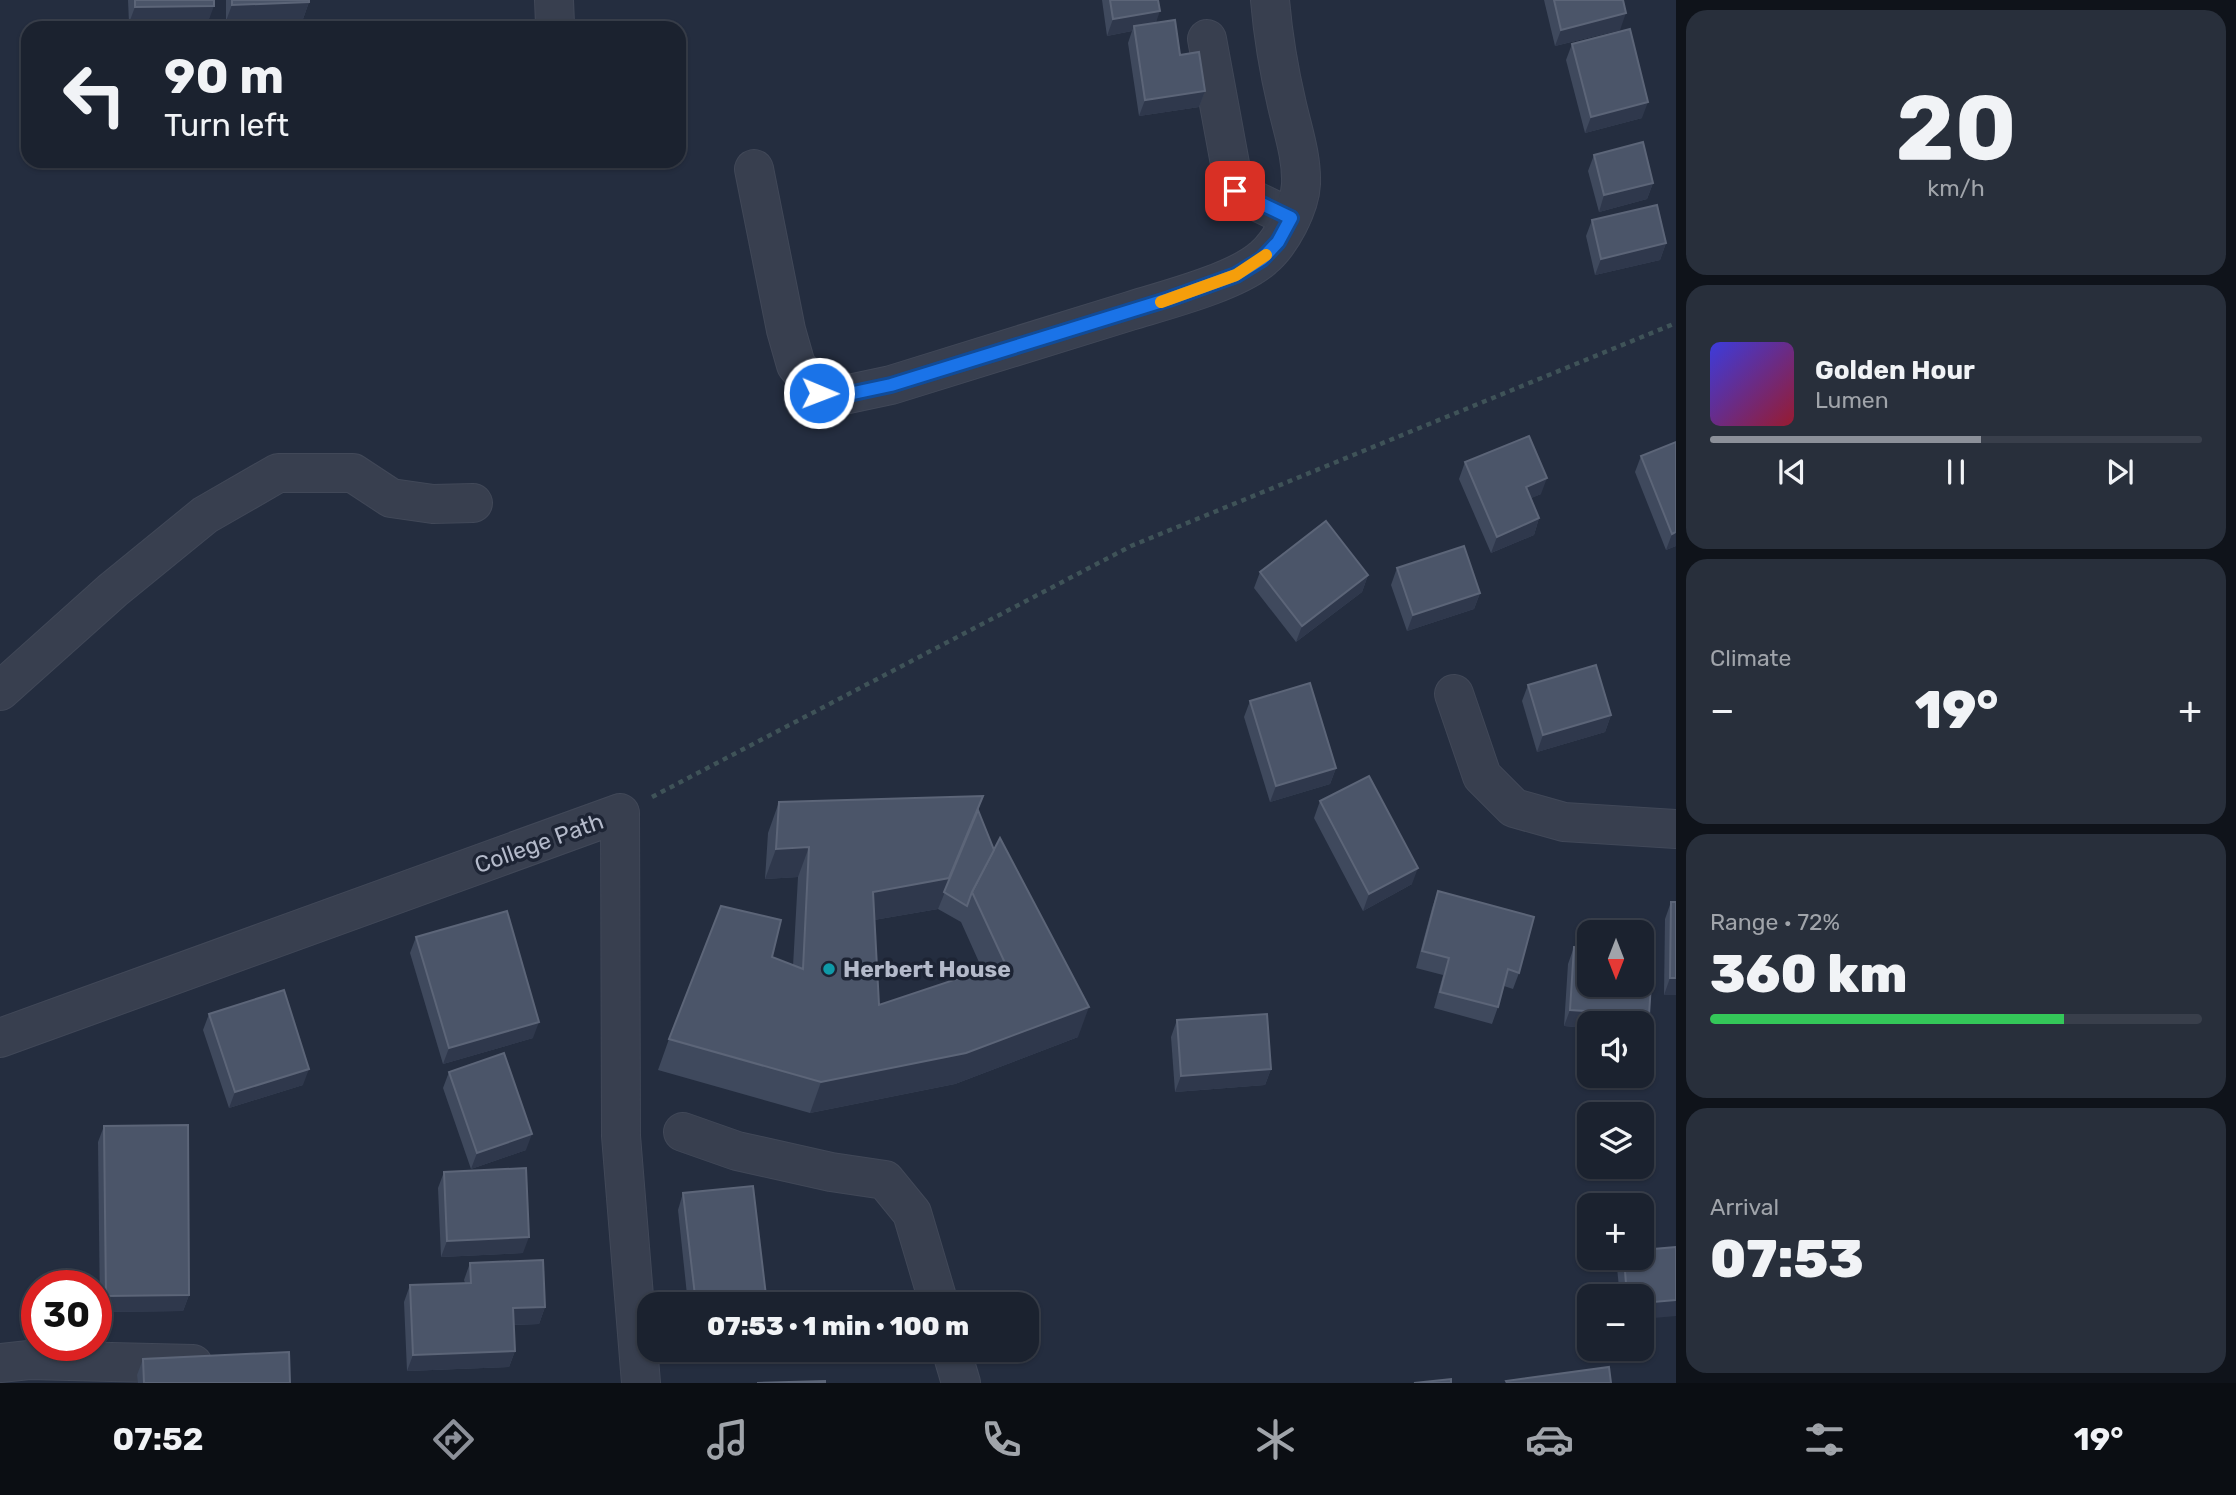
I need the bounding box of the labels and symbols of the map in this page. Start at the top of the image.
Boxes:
pin [1205,161,1265,221]
position arrow [782,356,856,430]
street label: College Path [471,807,607,879]
north arrow [1577,920,1654,998]
place label: Herbert House [843,955,1011,983]
marker: Herbert House [821,961,837,977]
speed limit sign: 30 [21,1270,112,1361]

